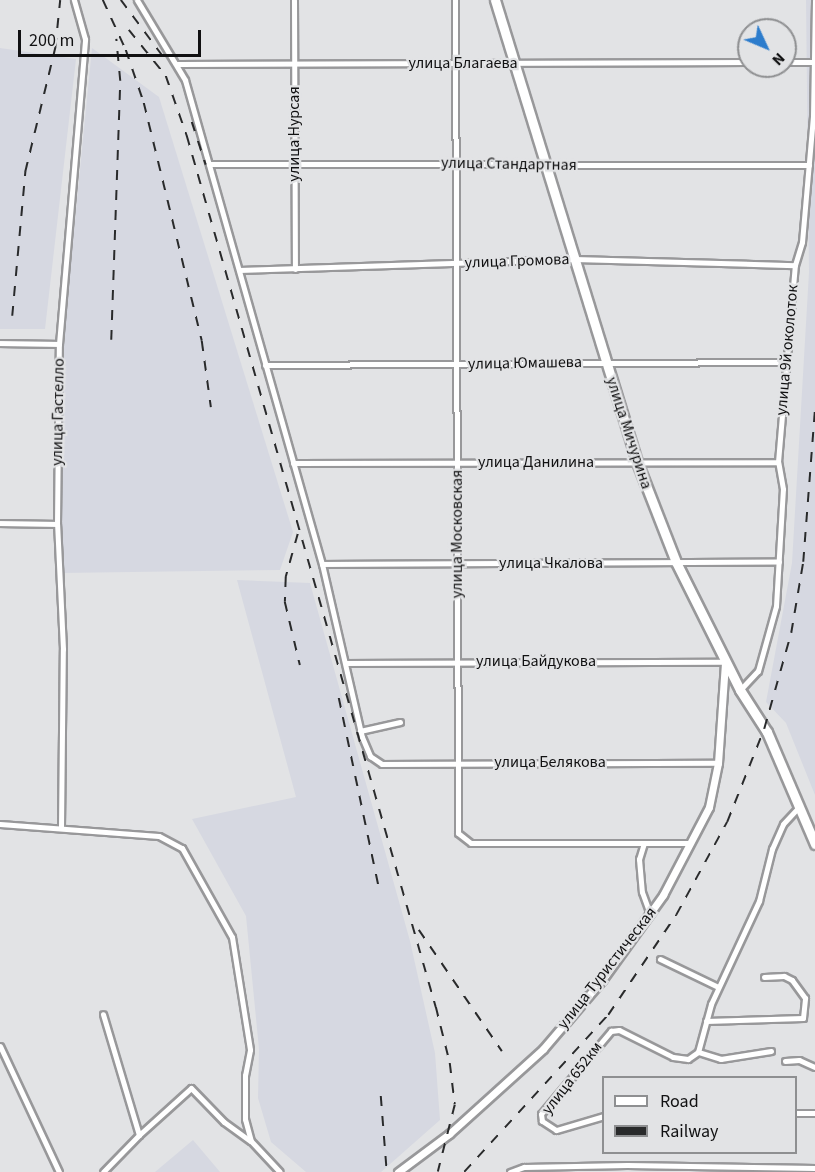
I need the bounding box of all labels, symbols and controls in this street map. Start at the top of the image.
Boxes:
scale bar [21,18,204,56]
north arrow [737,18,797,78]
text: 200 m [29,28,74,53]
text: N [767,48,790,71]
street label: улица Благаева [408,53,518,73]
street label: улица Нурсая [284,86,304,182]
street label: улица Стандартная [441,153,577,175]
street label: улица Громова [464,250,570,272]
street label: улица 9й околоток [772,284,802,416]
street label: улица Юмашева [468,352,582,374]
street label: улица Гастелло [47,358,69,466]
street label: улица Мичурина [602,375,656,491]
street label: улица Данилина [478,452,594,472]
street label: улица Московская [447,470,467,598]
street label: улица Чкалова [499,553,603,573]
street label: улица Байдукова [476,651,596,671]
street label: улица Белякова [494,752,606,772]
street label: улица Туристическая [553,903,661,1033]
street label: улица 652км [538,1038,606,1118]
legend [602,1076,797,1154]
text: Road [660,1089,699,1114]
text: Railway [660,1119,719,1144]

